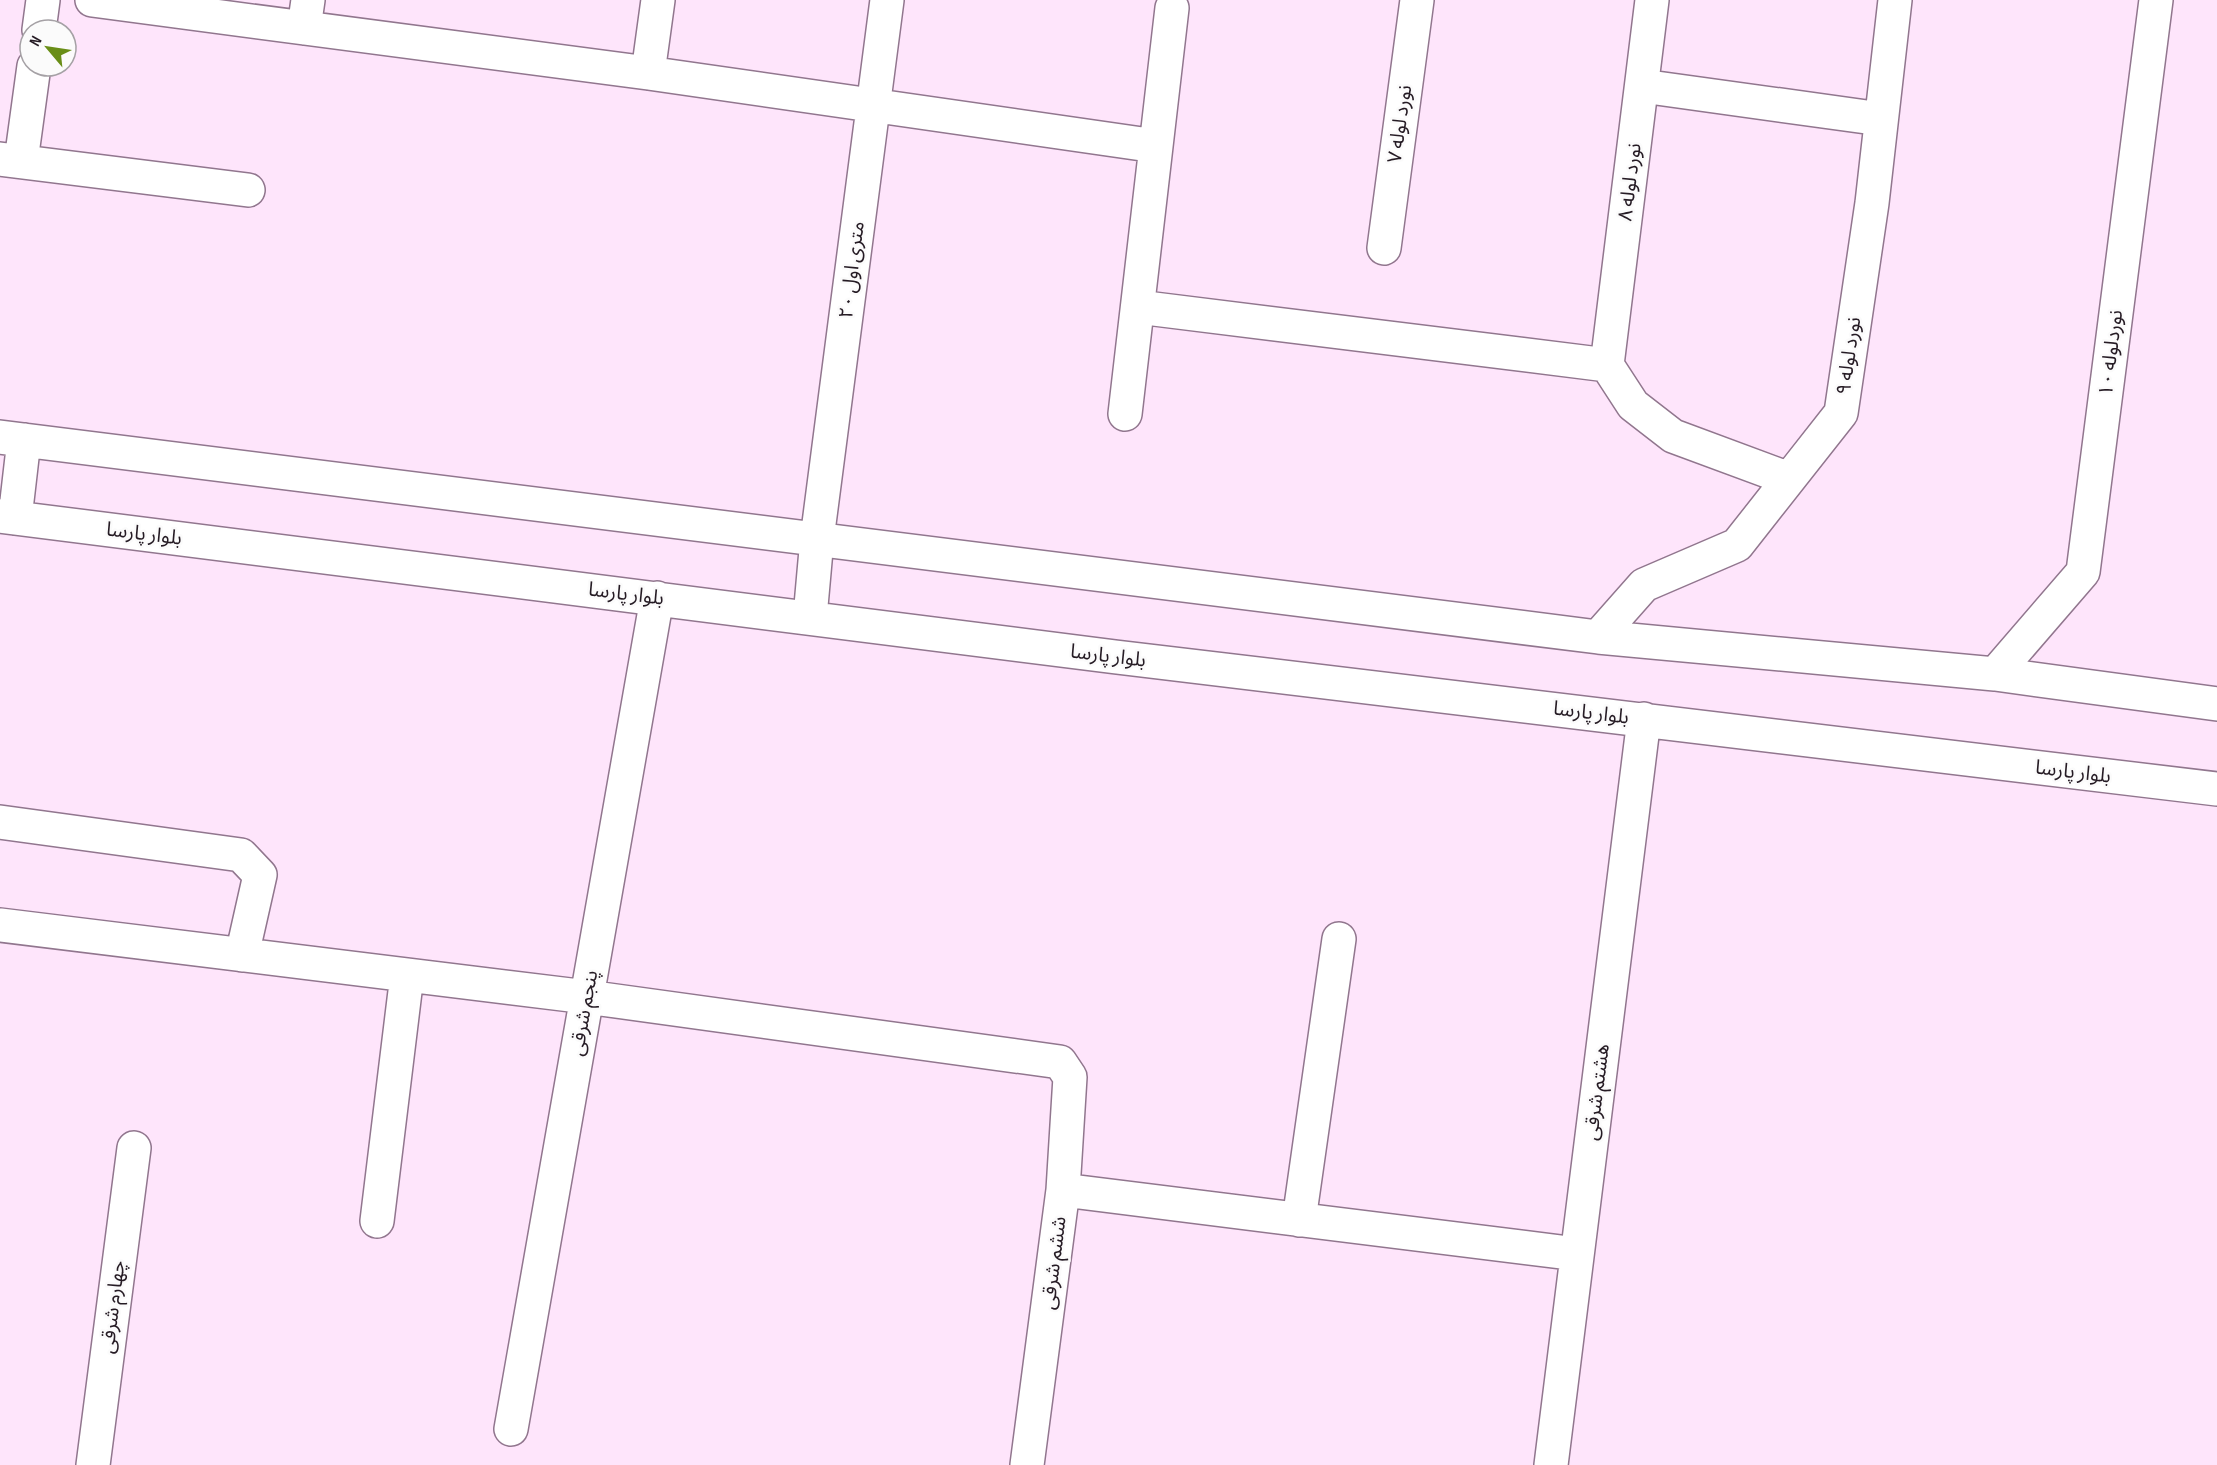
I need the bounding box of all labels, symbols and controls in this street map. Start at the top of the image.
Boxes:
north arrow [18,18,78,78]
text: N [26,33,47,50]
street label: ۷ نورد لوله [1383,83,1417,165]
street label: ۸ نورد لوله [1613,142,1647,222]
street label: ۲۰ متری اول [834,220,870,320]
street label: ۱۰ نوردلوله [2094,308,2128,398]
street label: ۹ نورد لوله [1832,315,1866,397]
street label: بلوار پارسا [105,517,183,551]
street label: بلوار پارسا [587,577,665,611]
street label: بلوار پارسا [1069,639,1147,673]
street label: بلوار پارسا [1552,696,1630,730]
street label: بلوار پارسا [2034,755,2112,789]
street label: پنجم شرقی [565,968,605,1058]
street label: هشتم شرقی [1579,1042,1617,1142]
street label: ششم شرقی [1036,1215,1074,1311]
street label: چهارم شرقی [95,1259,133,1355]

